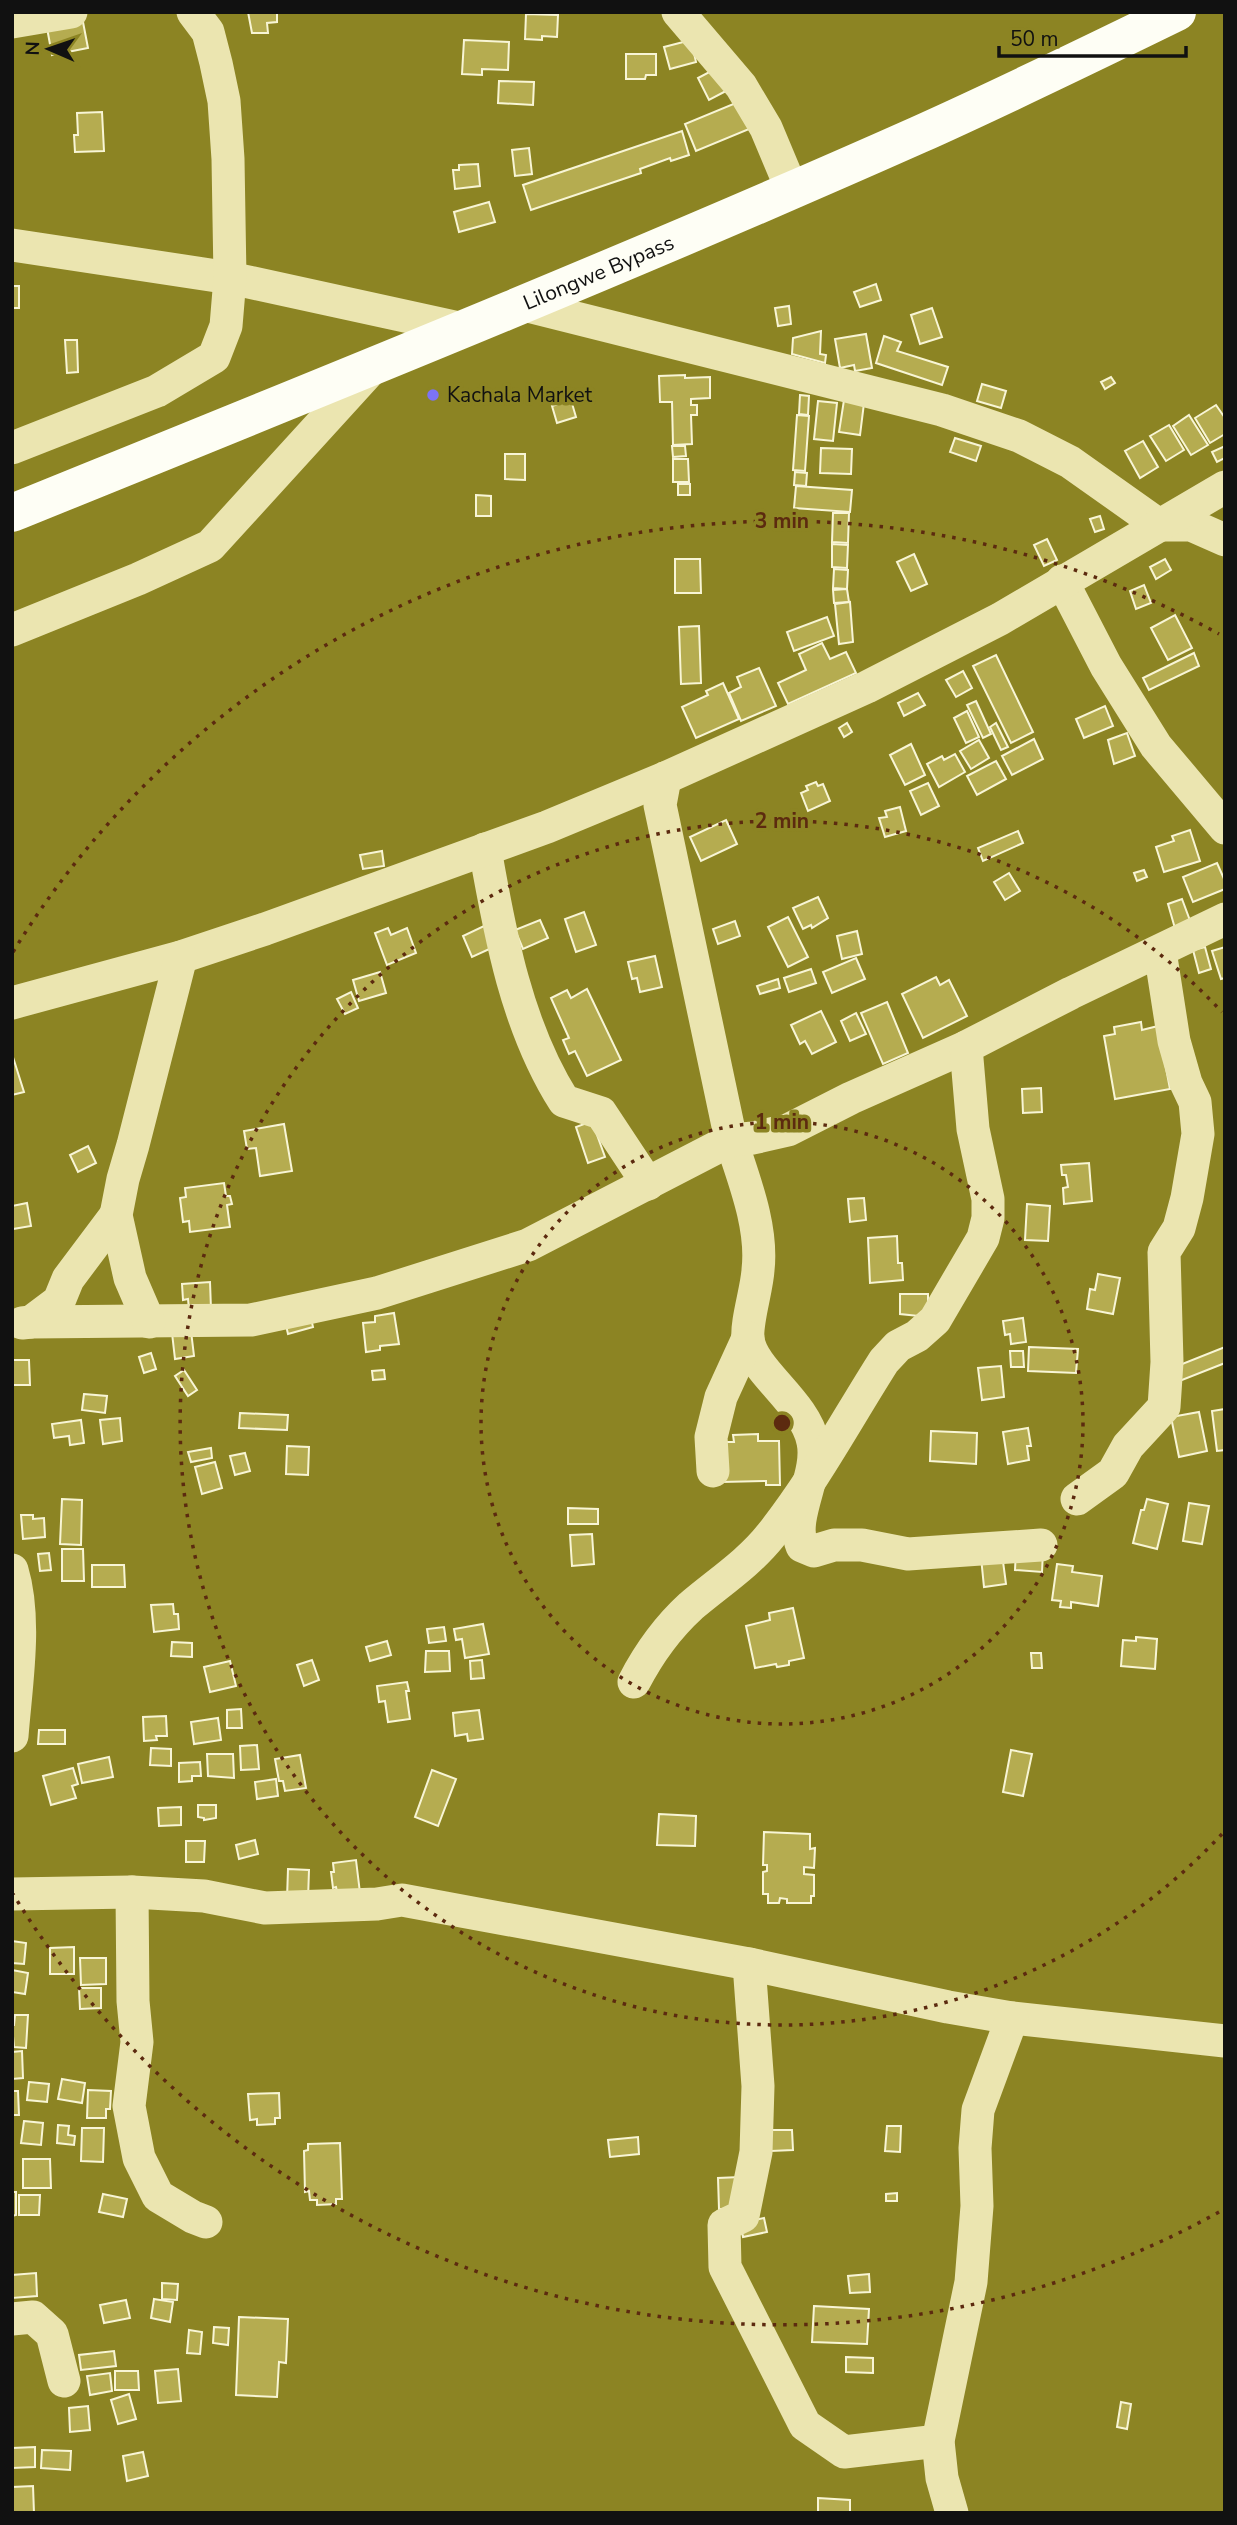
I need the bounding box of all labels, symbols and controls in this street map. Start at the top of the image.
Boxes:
north arrow [14,14,84,84]
scale bar [999,14,1186,58]
text: 50 m [1010,25,1059,53]
text: N [20,41,46,56]
street label: Lilongwe Bypass [519,228,678,317]
place label: Kachala Market [447,381,593,409]
marker: Kachala Market [425,387,441,403]
text: 3 min [755,507,809,535]
text: 2 min [755,807,809,835]
text: 1 min [755,1108,809,1136]
centre of rings [770,1411,794,1435]

